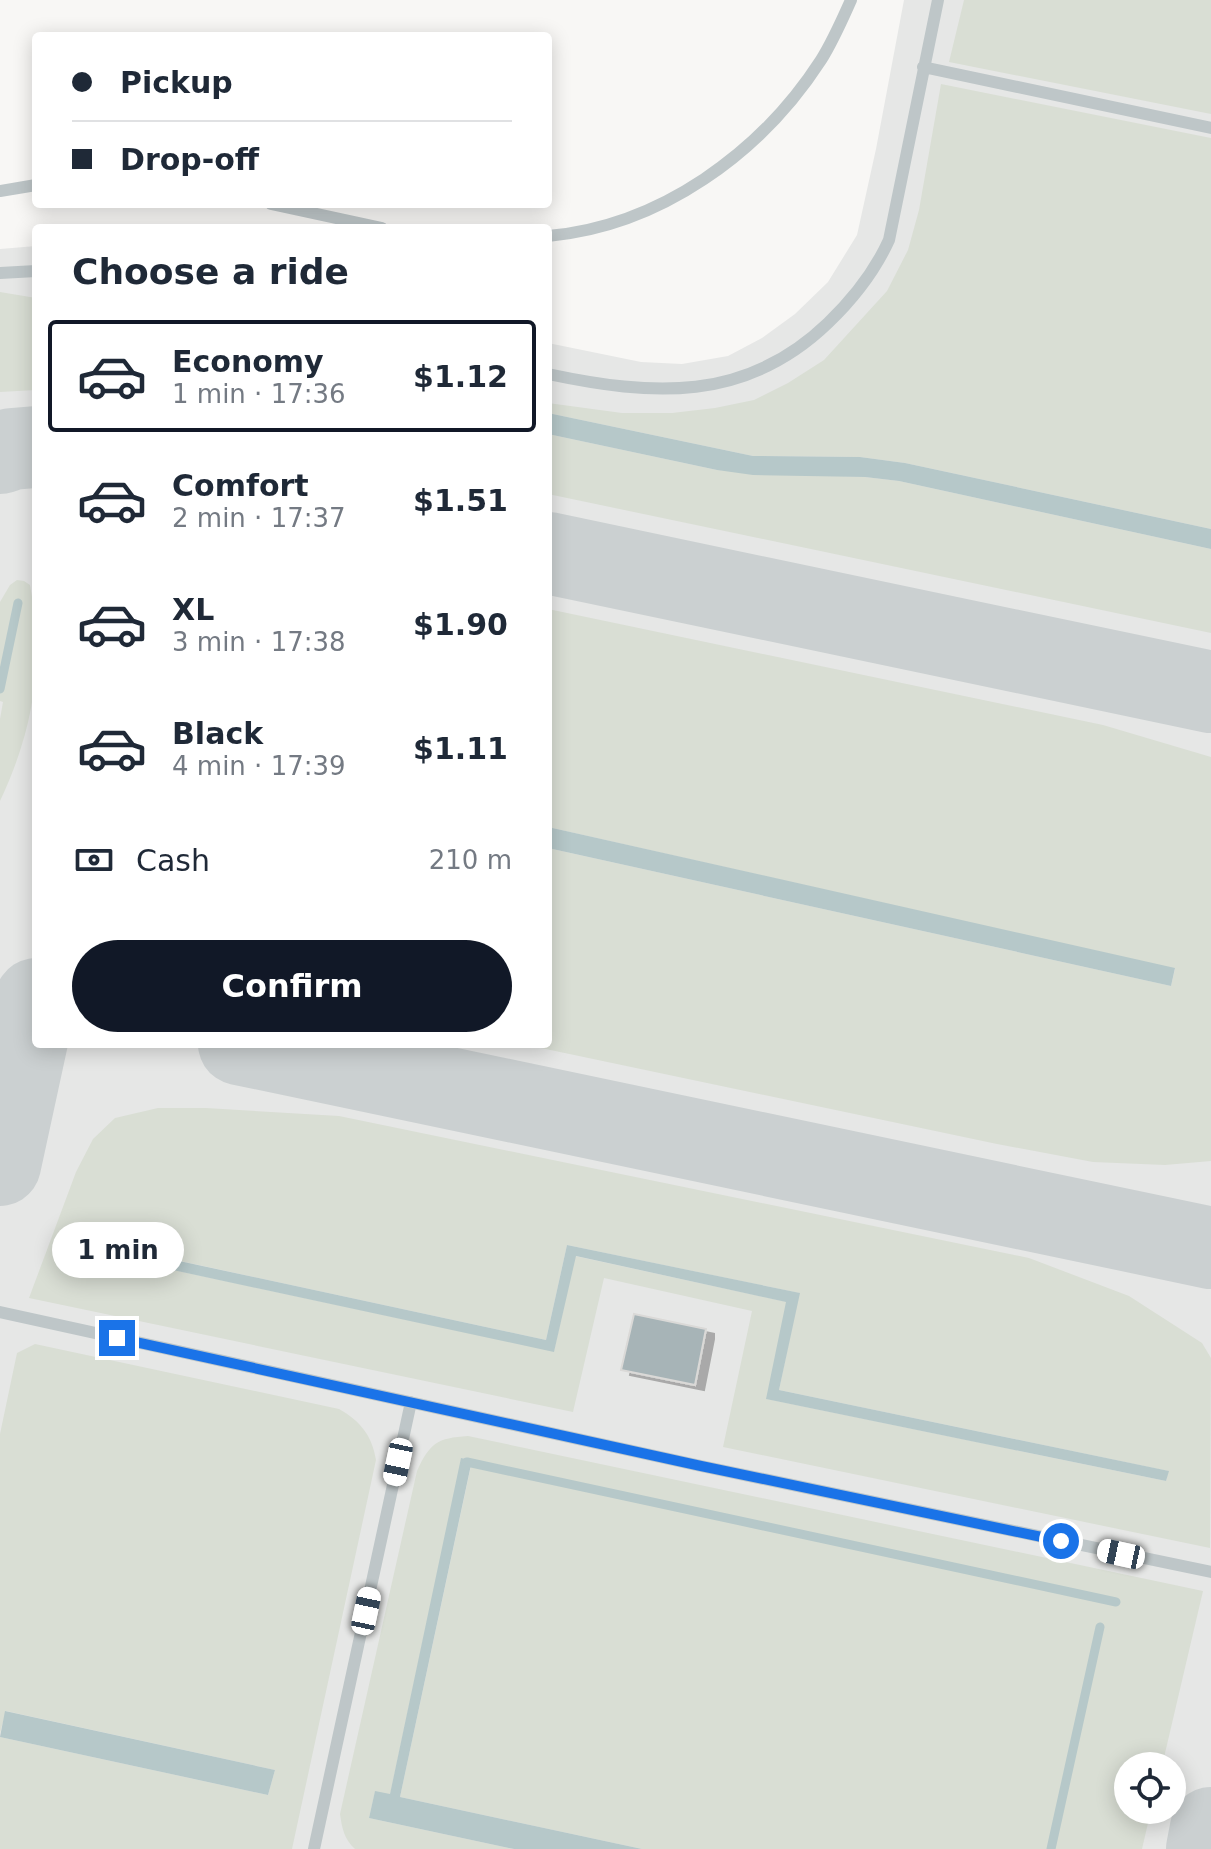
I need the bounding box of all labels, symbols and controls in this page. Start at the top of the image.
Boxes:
text: Pickup [120,65,233,100]
text: Drop-off [120,142,259,177]
text: Choose a ride [72,251,349,292]
icon: car [76,340,148,412]
text: Economy [172,344,324,379]
text: $1.12 [413,359,508,394]
text: 1 min · 17:36 [172,379,346,409]
icon: car [76,464,148,536]
text: Comfort [172,468,309,503]
text: $1.51 [413,483,508,518]
text: 2 min · 17:37 [172,503,346,533]
icon: car [76,588,148,660]
text: XL [172,592,214,627]
text: $1.90 [413,607,508,642]
text: 3 min · 17:38 [172,627,346,657]
icon: car [76,712,148,784]
text: Black [172,716,263,751]
text: $1.11 [413,731,508,766]
text: 4 min · 17:39 [172,751,346,781]
icon: cash [72,838,116,882]
text: Cash [136,843,210,878]
text: 210 m [429,845,512,875]
button: Confirm [72,940,512,1032]
callout: 1 min [51,1222,183,1278]
text: 1 min [77,1235,159,1265]
route end [99,1320,135,1356]
car [381,1436,415,1488]
route start [1043,1523,1079,1559]
car [1095,1537,1147,1571]
car [349,1585,383,1637]
map controls [1114,1752,1186,1824]
button: locate [1114,1752,1186,1824]

